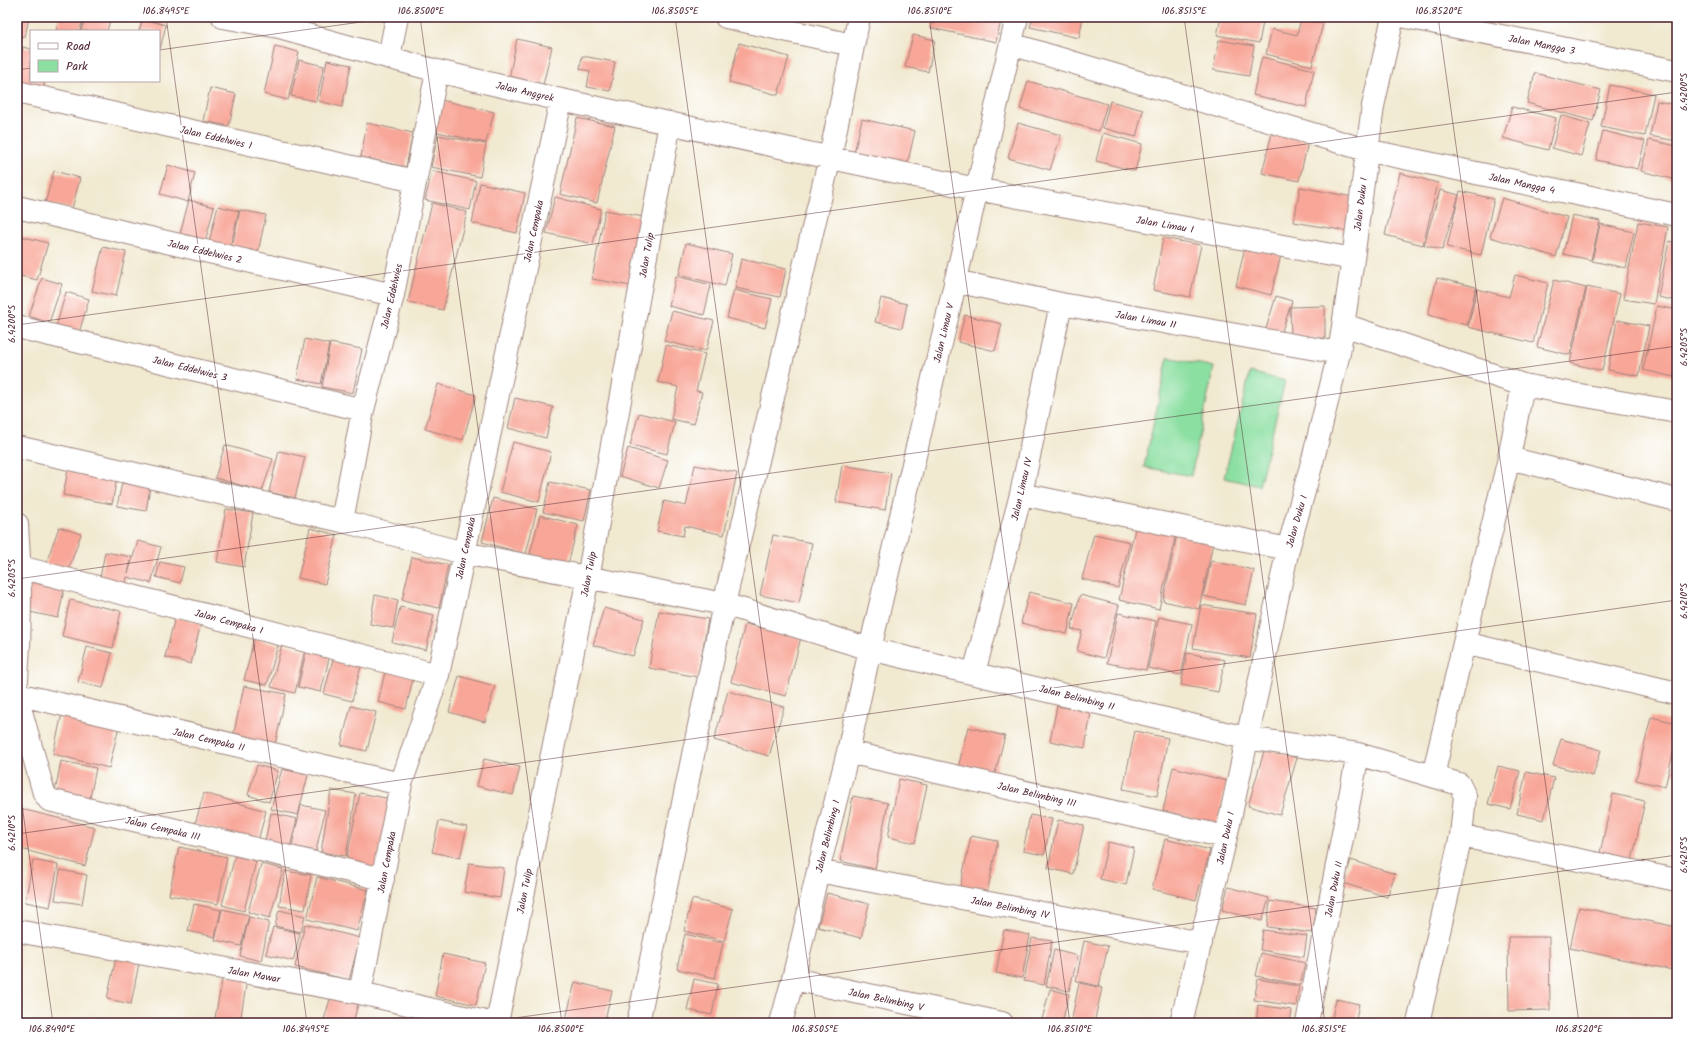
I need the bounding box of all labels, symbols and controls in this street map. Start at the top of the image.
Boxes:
text: 106.8495°E [142,3,191,19]
text: 106.8500°E [398,3,445,19]
text: 106.8505°E [651,3,700,19]
text: 106.8510°E [908,3,954,19]
text: 106.8515°E [1161,3,1208,19]
text: 106.8520°E [1415,3,1464,19]
legend [30,30,160,82]
street label: Jalan Mangga 3 [1507,31,1577,59]
text: Road [66,37,91,56]
text: Park [66,57,88,76]
text: 6.4200°S [1676,72,1692,111]
street label: Jalan Anggrek [494,78,556,107]
street label: Jalan Eddelwies 1 [178,122,253,154]
street label: Jalan Mangga 4 [1487,169,1557,199]
street label: Jalan Duku I [1350,176,1372,232]
street label: Jalan Cempaka [520,198,548,264]
street label: Jalan Limau I [1135,212,1195,238]
street label: Jalan Tulip [635,231,659,279]
street label: Jalan Eddelwies 2 [166,236,244,268]
street label: Jalan Eddelwies [377,261,407,330]
street label: Jalan Limau V [929,301,959,364]
text: 6.4200°S [4,304,20,343]
street label: Jalan Limau II [1114,307,1177,333]
text: 6.4205°S [1676,327,1692,366]
street label: Jalan Eddelwies 3 [151,352,229,386]
street label: Jalan Limau IV [1007,456,1037,522]
street label: Jalan Duku I [1282,493,1312,549]
street label: Jalan Cempaka [452,515,480,581]
street label: Jalan Tulip [577,550,601,598]
text: 6.4205°S [4,558,20,597]
text: 6.4210°S [1676,582,1692,619]
street label: Jalan Cempaka I [193,605,265,639]
street label: Jalan Belimbing II [1037,681,1116,715]
street label: Jalan Cempaka II [171,724,246,756]
street label: Jalan Belimbing III [996,778,1078,812]
street label: Jalan Belimbing I [811,798,845,874]
street label: Jalan Duku I [1213,810,1239,866]
street label: Jalan Cempaka III [124,813,202,845]
text: 6.4210°S [4,814,20,851]
street label: Jalan Cempaka [373,829,401,895]
text: 6.4215°S [1676,836,1692,873]
street label: Jalan Duku II [1321,860,1347,919]
street label: Jalan Tulip [513,867,537,915]
street label: Jalan Belimbing IV [969,893,1051,924]
street label: Jalan Mawar [226,962,282,988]
street label: Jalan Belimbing V [847,984,926,1016]
text: 106.8490°E [29,1021,77,1037]
text: 106.8495°E [282,1021,331,1037]
text: 106.8500°E [538,1021,585,1037]
text: 106.8505°E [791,1021,840,1037]
text: 106.8510°E [1048,1021,1094,1037]
text: 106.8515°E [1301,1021,1348,1037]
text: 106.8520°E [1555,1021,1604,1037]

